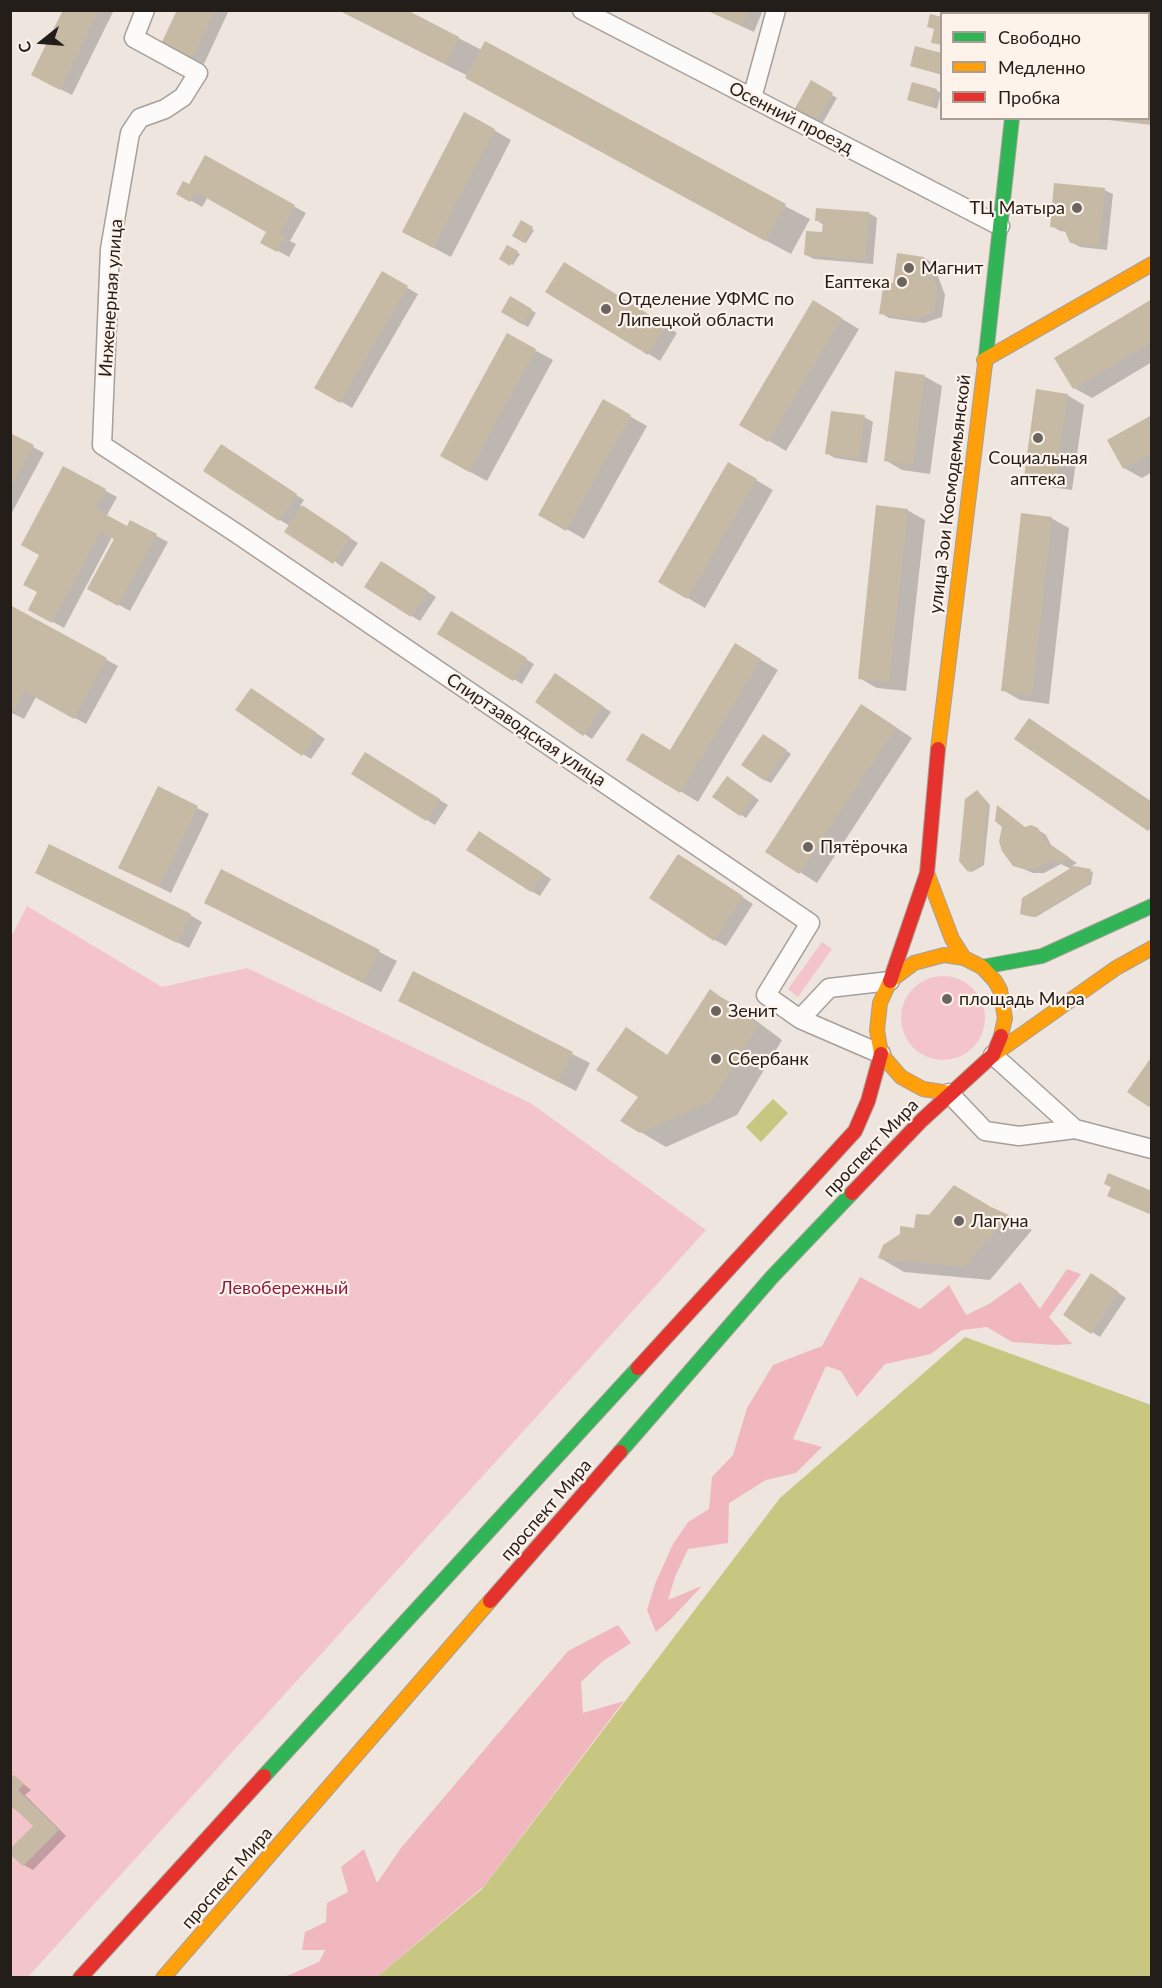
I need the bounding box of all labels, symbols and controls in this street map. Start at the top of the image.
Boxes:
north arrow [12,12,72,72]
legend [940,12,1150,120]
text: Свободно [998,26,1081,48]
text: С [14,40,35,55]
text: Медленно [998,56,1086,78]
street label: Осенний проезд [725,77,857,159]
text: Пробка [998,86,1060,108]
place label: ТЦ Матыра [969,197,1065,219]
marker: ТЦ Матыра [1070,201,1084,215]
street label: Инженерная улица [95,218,127,378]
place label: Магнит [921,257,983,279]
marker: Магнит [902,261,916,275]
place label: Еаптека [824,271,890,293]
marker: Еаптека [895,275,909,289]
place label: Отделение УФМС по Липецкой области [618,288,794,330]
marker: Отделение УФМС по Липецкой области [599,302,613,316]
street label: улица Зои Космодемьянской [925,373,975,615]
marker: Социальная аптека [1031,431,1045,445]
place label: Социальная аптека [988,447,1088,490]
street label: Спиртзаводская улица [442,669,610,791]
place label: Пятёрочка [820,836,908,858]
marker: Пятёрочка [801,840,815,854]
place label: площадь Мира [959,988,1085,1010]
marker: площадь Мира [940,992,954,1006]
place label: Зенит [728,1000,777,1022]
marker: Зенит [709,1004,723,1018]
place label: Сбербанк [728,1048,809,1070]
marker: Сбербанк [709,1052,723,1066]
street label: проспект Мира [819,1095,923,1201]
place label: Лагуна [971,1210,1029,1232]
marker: Лагуна [952,1214,966,1228]
park label: Левобережный [220,1277,348,1299]
street label: проспект Мира [496,1455,596,1565]
street label: проспект Мира [177,1823,277,1933]

